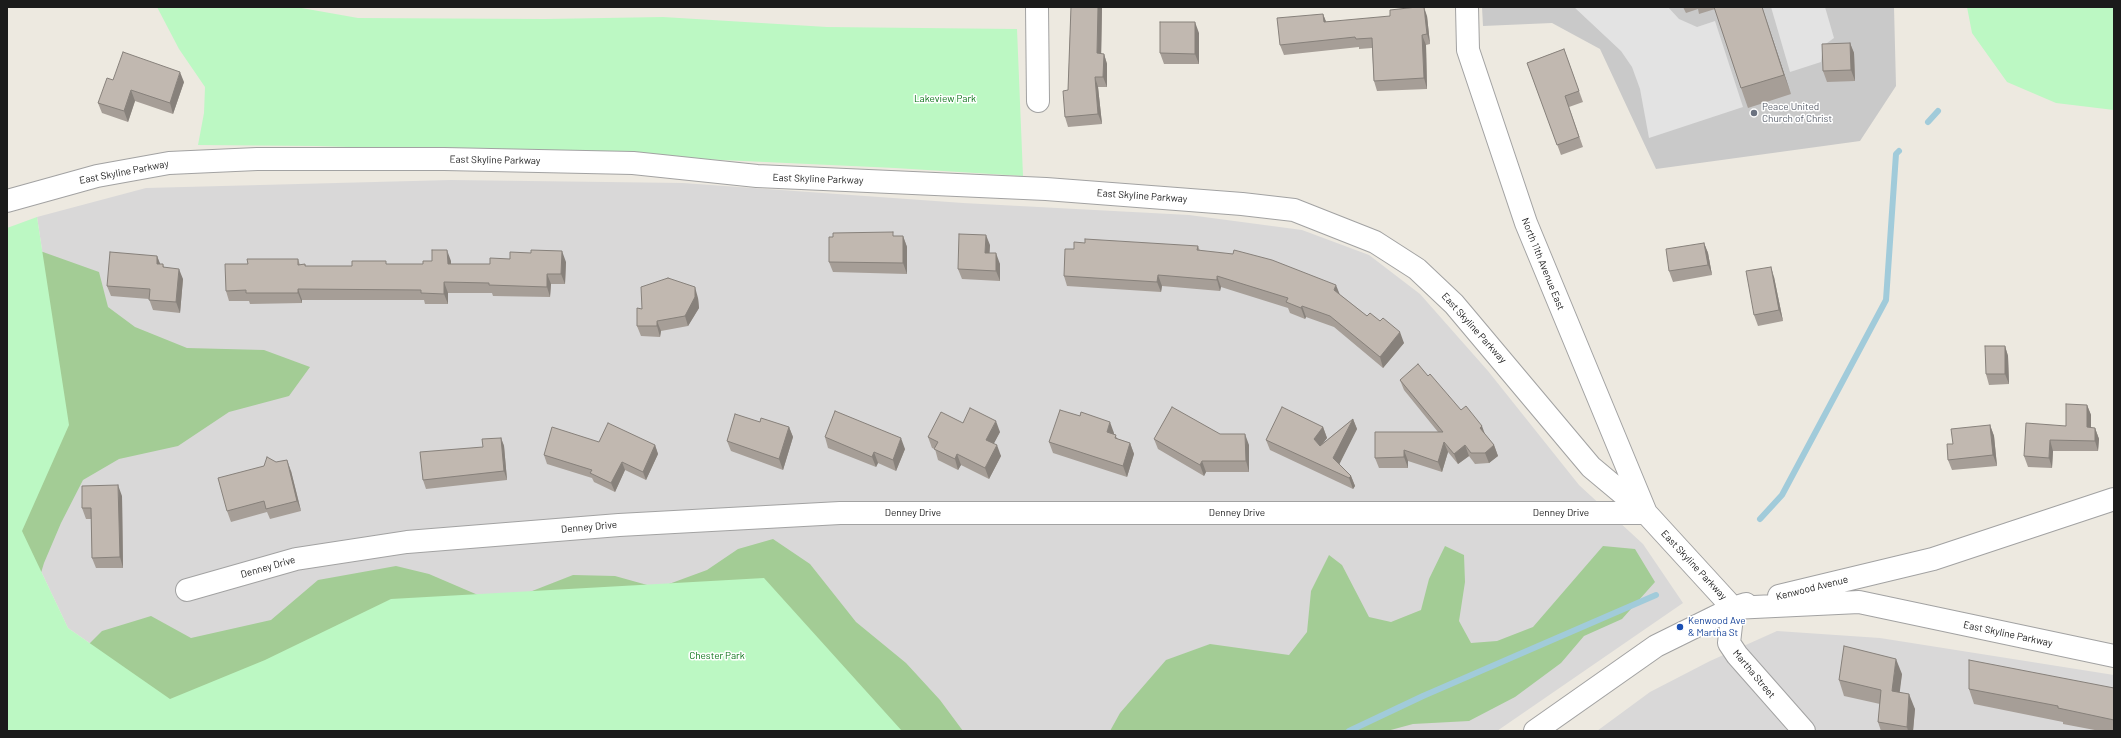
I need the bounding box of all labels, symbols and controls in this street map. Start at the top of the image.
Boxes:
park label: Lakeview Park [914,93,976,105]
place label: Peace United Church of Christ [1762,101,1832,124]
marker: Peace United Church of Christ [1749,108,1759,118]
street label: East Skyline Parkway [449,153,541,167]
street label: East Skyline Parkway [78,157,170,187]
street label: East Skyline Parkway [772,171,864,187]
street label: East Skyline Parkway [1096,187,1188,205]
street label: North 11th Avenue East [1519,216,1567,312]
street label: East Skyline Parkway [1439,290,1509,366]
street label: Denney Drive [885,507,941,519]
street label: Denney Drive [1209,507,1265,519]
street label: Denney Drive [1533,507,1589,519]
street label: Denney Drive [560,519,618,535]
street label: East Skyline Parkway [1659,528,1729,602]
street label: Denney Drive [239,553,297,581]
street label: Kenwood Avenue [1775,573,1849,603]
place label: Kenwood Ave & Martha St [1688,615,1746,638]
street label: East Skyline Parkway [1962,619,2054,649]
marker: Kenwood Ave & Martha St [1675,622,1685,632]
street label: Martha Street [1730,647,1778,701]
park label: Chester Park [689,650,745,662]

